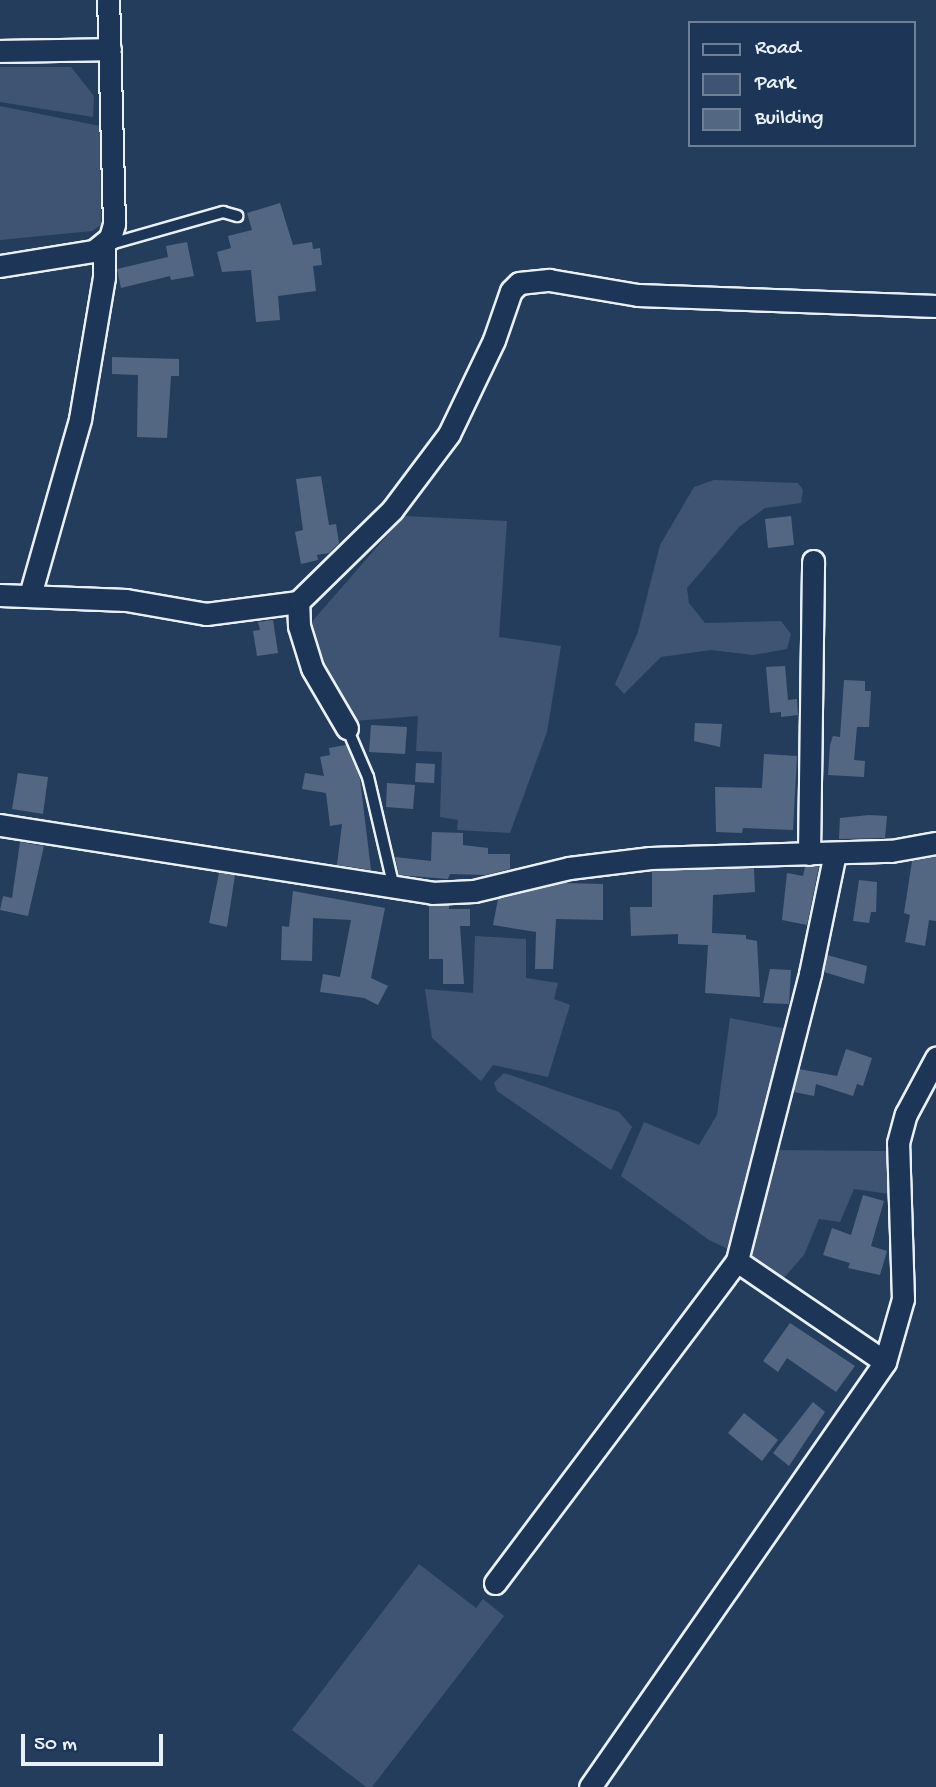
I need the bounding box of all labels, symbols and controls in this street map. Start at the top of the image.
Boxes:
legend [688,21,915,147]
text: Road [755,37,801,62]
text: Park [755,72,795,97]
text: Building [755,107,824,132]
scale bar [24,1720,166,1764]
text: 50 m [34,1733,77,1758]

